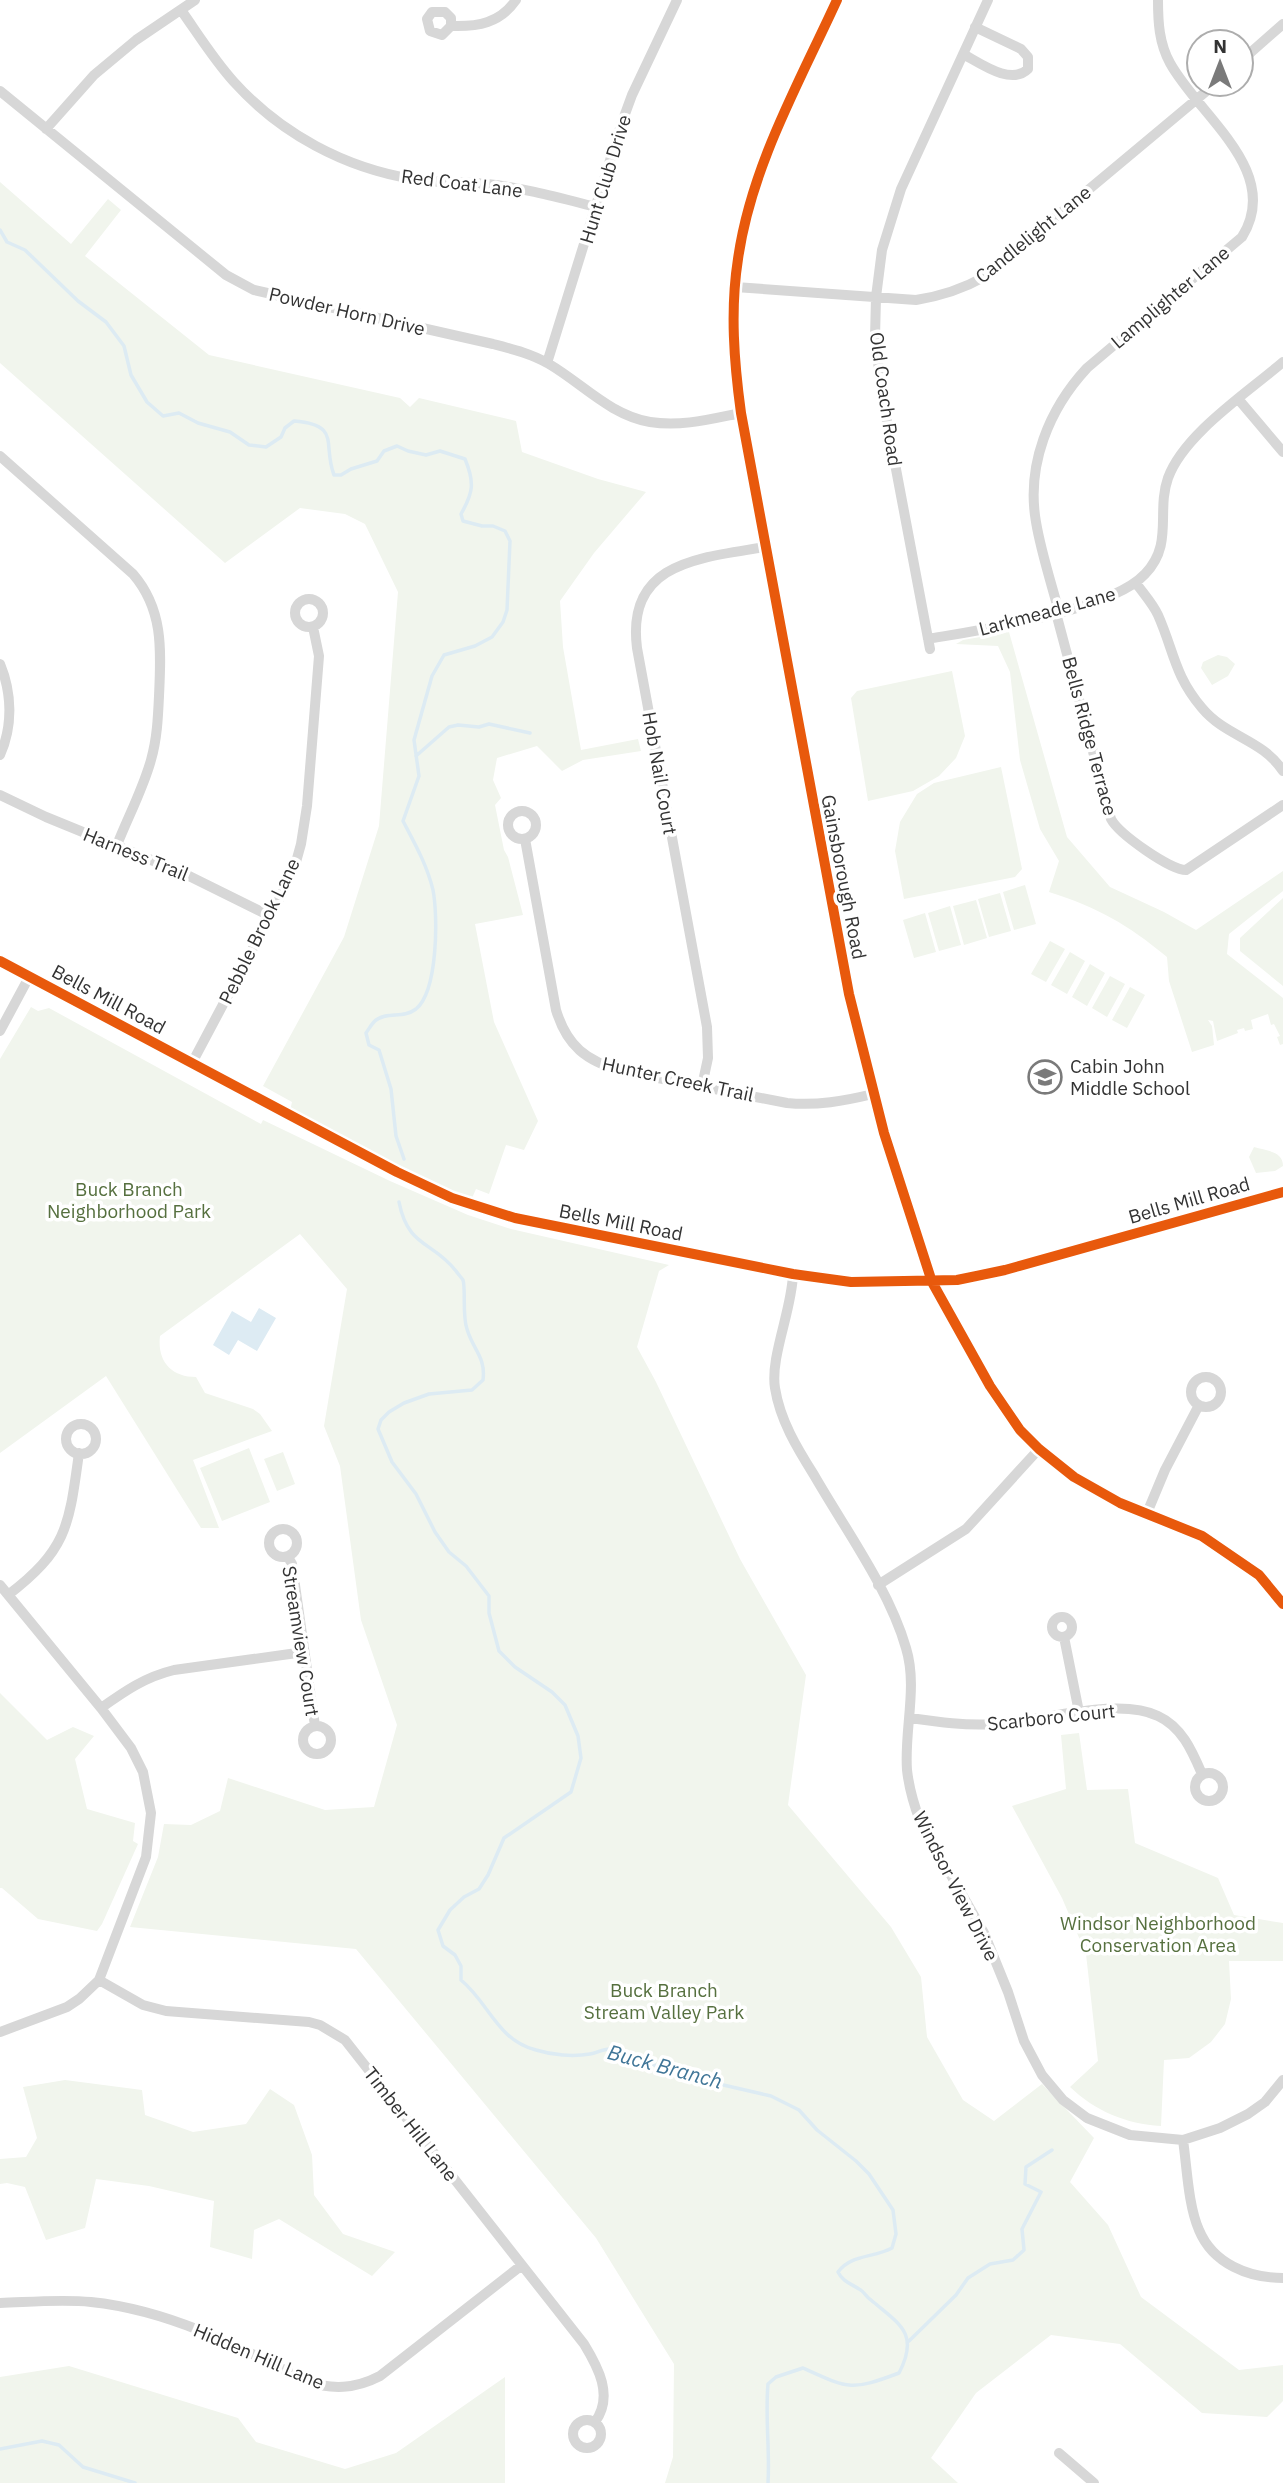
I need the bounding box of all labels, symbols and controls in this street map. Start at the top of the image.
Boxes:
north arrow [1185,28,1255,98]
text: N [1213,34,1227,58]
street label: Hunt Club Drive [574,112,636,246]
street label: Red Coat Lane [400,164,524,202]
street label: Candlelight Lane [970,180,1096,288]
street label: Lamplighter Lane [1106,240,1234,354]
street label: Powder Horn Drive [267,281,427,341]
street label: Old Coach Road [865,330,907,468]
street label: Larkmeade Lane [976,581,1118,641]
street label: Bells Ridge Terrace [1057,654,1123,818]
street label: Hob Nail Court [637,710,683,836]
street label: Gainsborough Road [816,793,872,961]
street label: Harness Trail [80,822,192,886]
street label: Pebble Brook Lane [213,854,305,1008]
street label: Bells Mill Road [48,959,170,1039]
street label: Hunter Creek Trail [600,1051,756,1107]
place label: Cabin John Middle School [1070,1054,1190,1100]
school or university icon: Cabin John Middle School [1026,1058,1064,1096]
street label: Bells Mill Road [1125,1171,1253,1229]
park label: Buck Branch Neighborhood Park [47,1177,211,1223]
street label: Bells Mill Road [557,1198,685,1246]
street label: Streamview Court [277,1564,325,1718]
street label: Scarboro Court [986,1698,1116,1736]
street label: Windsor View Drive [908,1807,1004,1965]
park label: Windsor Neighborhood Conservation Area [1060,1911,1256,1957]
park label: Buck Branch Stream Valley Park [584,1978,744,2024]
water label: Buck Branch [605,2037,726,2095]
street label: Timber Hill Lane [359,2062,463,2186]
street label: Hidden Hill Lane [190,2318,328,2394]

